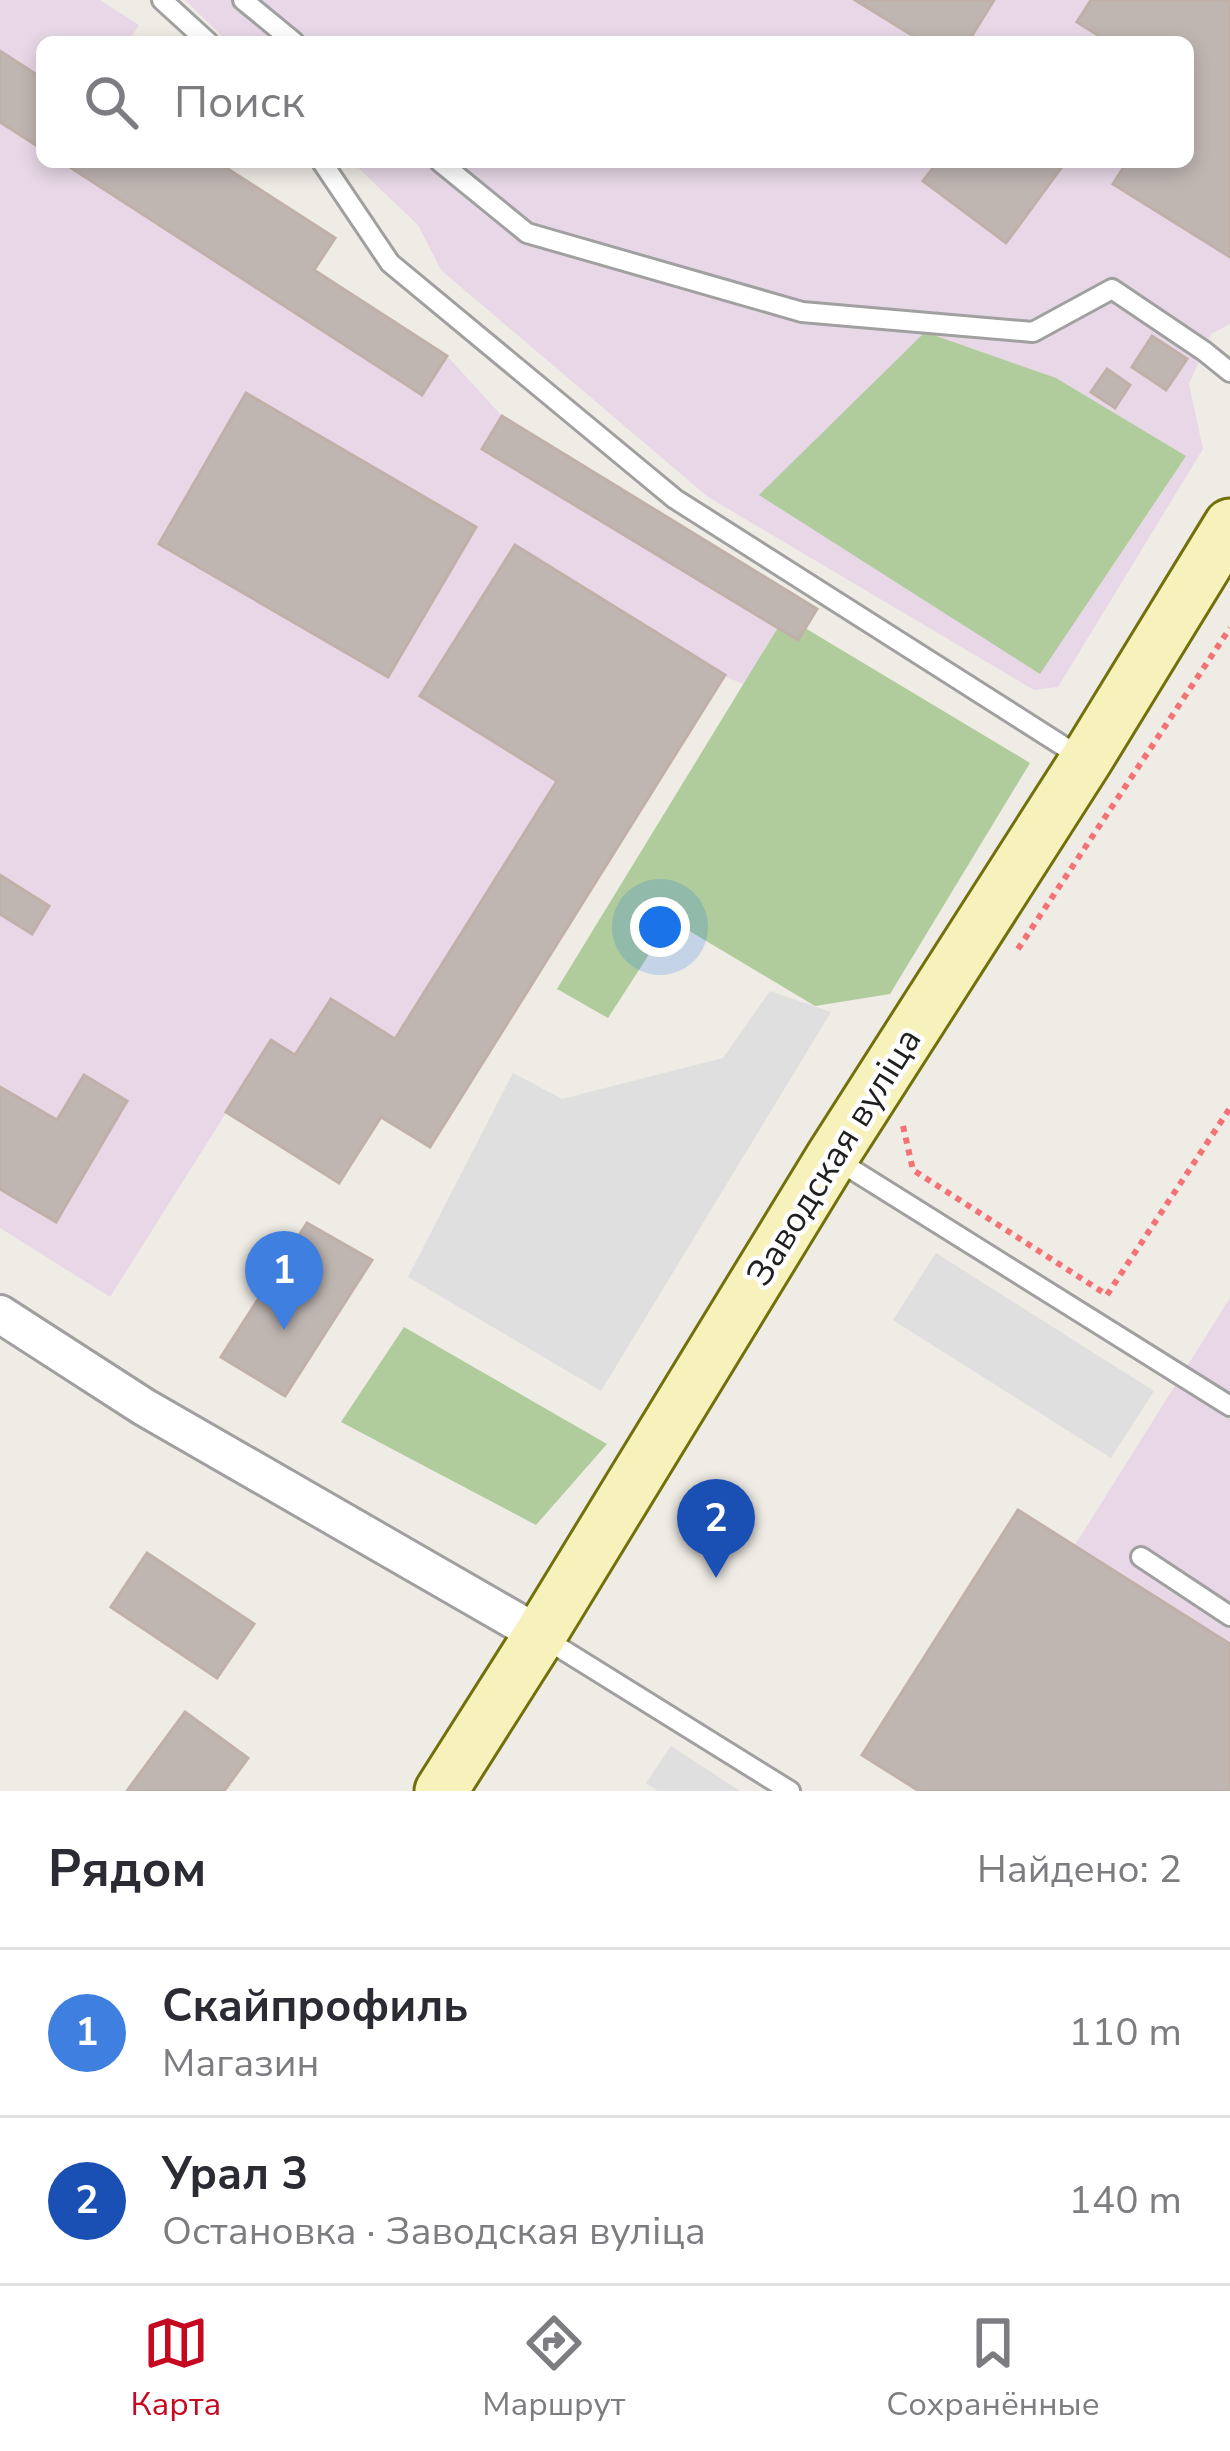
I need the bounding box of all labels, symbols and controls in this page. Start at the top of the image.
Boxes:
search box [36,36,1194,168]
icon: search [78,69,144,135]
text: Поиск [174,72,305,133]
your location [630,897,690,957]
street label: Заводская вуліца [735,1019,933,1295]
pin: 1 [245,1231,323,1330]
pin: 2 [677,1479,755,1578]
text: Рядом [48,1834,206,1904]
text: Найдено: 2 [977,1843,1182,1896]
text: Скайпрофиль [162,1976,468,2037]
text: 1 [75,2006,99,2059]
text: 110 m [1068,2006,1182,2059]
text: Магазин [162,2037,319,2090]
text: Урал 3 [162,2144,308,2205]
text: 2 [75,2174,99,2227]
text: 140 m [1068,2174,1182,2227]
text: Остановка · Заводская вуліца [162,2205,706,2258]
tab: Карта [130,2310,221,2427]
tab: Маршрут [482,2310,626,2427]
tab: Сохранённые [886,2310,1100,2427]

